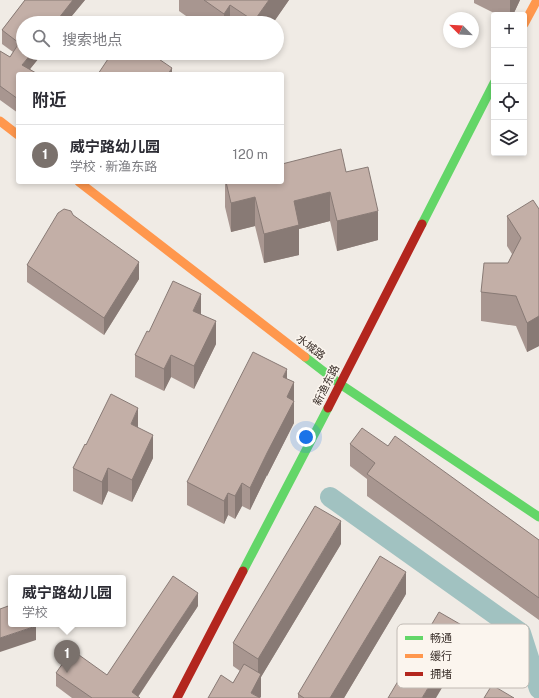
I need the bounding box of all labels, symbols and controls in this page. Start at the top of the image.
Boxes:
north arrow [443,12,479,48]
map controls [491,12,527,156]
button: + [491,12,527,48]
search box [16,16,284,60]
icon: search [30,27,52,49]
text: 搜索地点 [62,31,122,48]
button: − [491,48,527,84]
button: locate [491,84,527,120]
text: 附近 [32,90,66,110]
button: layers [491,120,527,156]
text: 威宁路幼儿园 [70,138,160,155]
text: 1 [42,147,48,162]
text: 120 m [233,147,268,162]
text: 学校 · 新渔东路 [70,159,157,174]
street label: 水城路 [294,332,328,362]
street label: 新渔东路 [311,363,341,407]
your location [296,427,316,447]
popup [8,575,126,627]
text: 威宁路幼儿园 [22,584,112,601]
text: 学校 [22,605,48,620]
legend [397,624,529,688]
text: 畅通 [430,632,452,644]
pin: 1 [54,640,80,673]
text: 缓行 [430,650,452,662]
text: 拥堵 [430,668,452,680]

